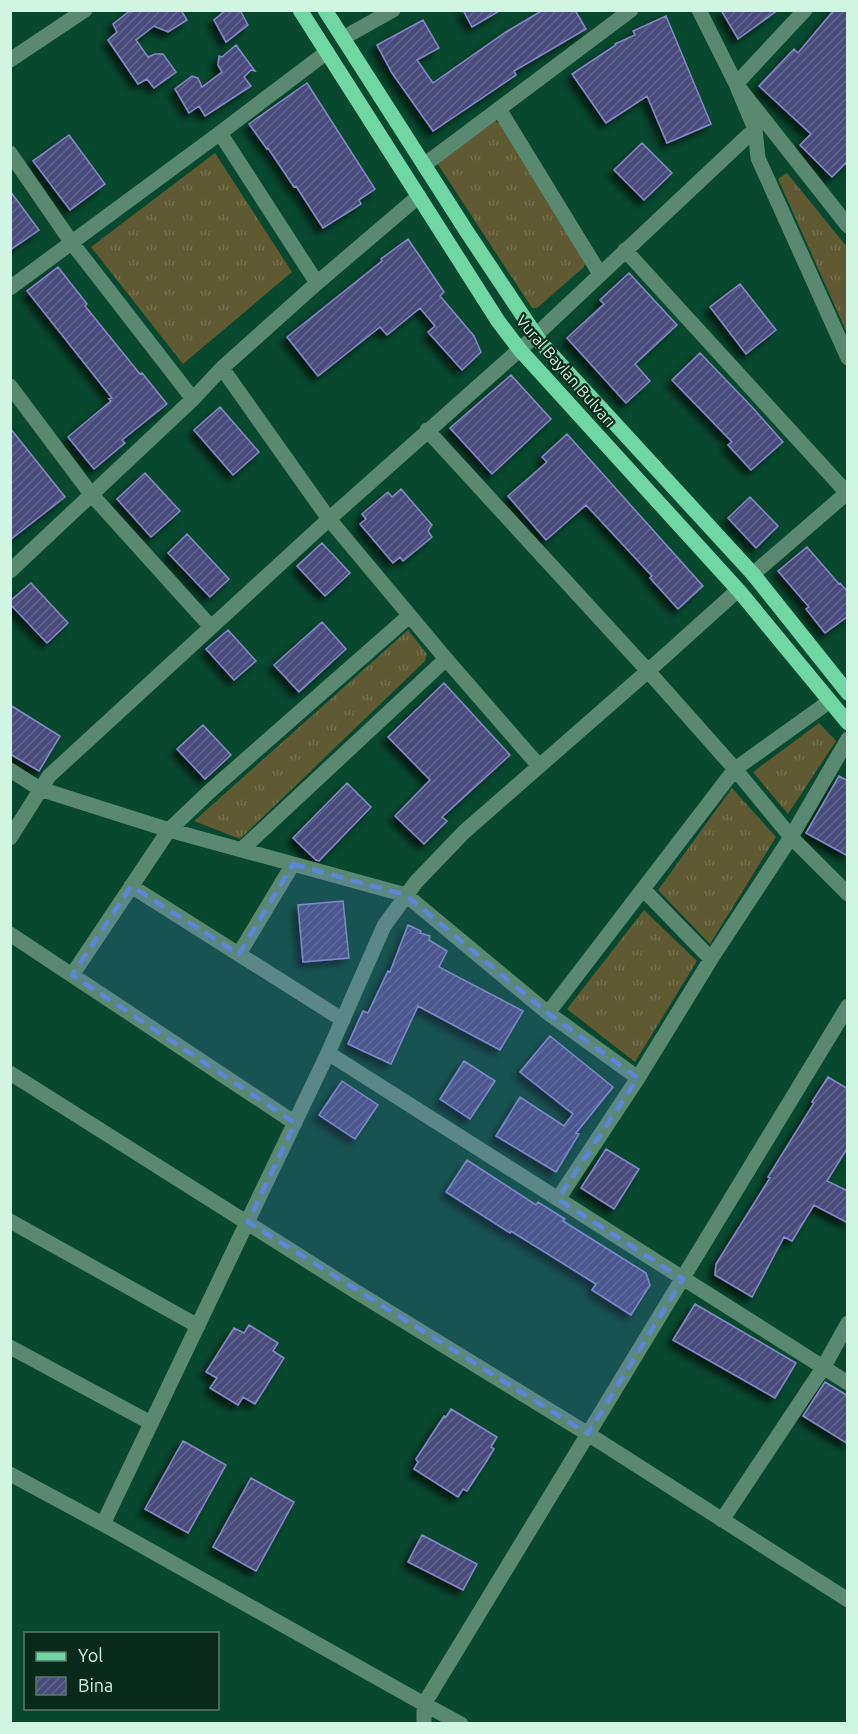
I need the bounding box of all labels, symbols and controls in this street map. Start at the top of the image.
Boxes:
street label: Vural Baylan Bulvarı [513,312,619,430]
legend [24,1632,219,1710]
text: Yol [78,1645,103,1665]
text: Bina [78,1675,113,1695]

